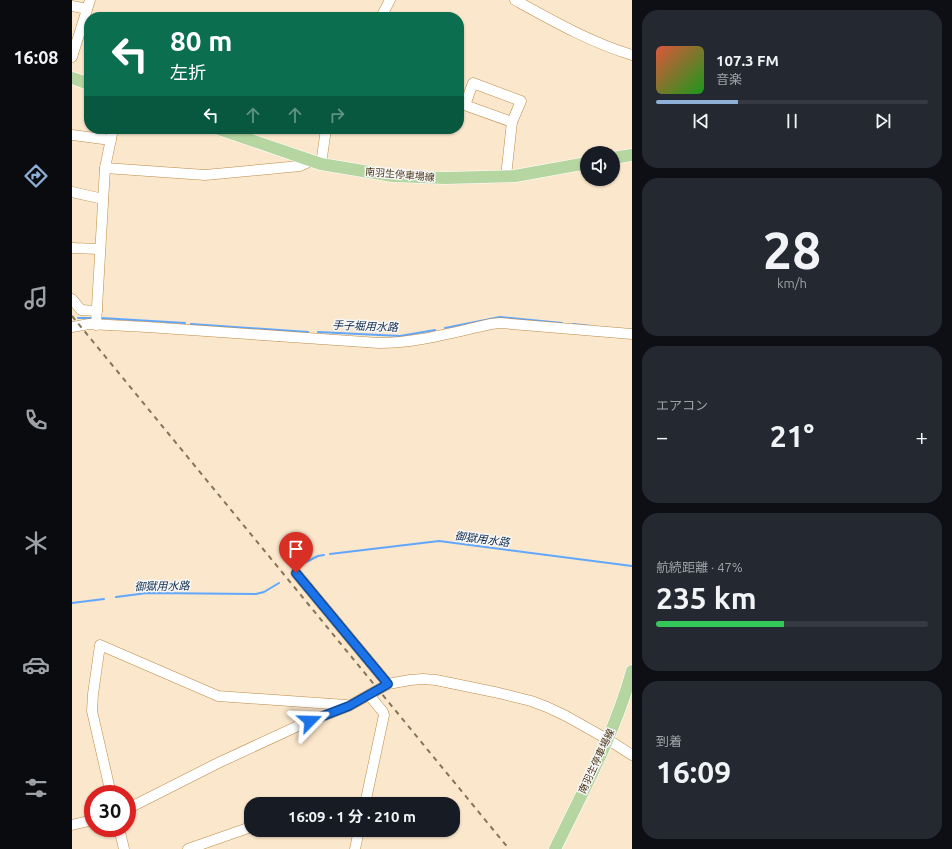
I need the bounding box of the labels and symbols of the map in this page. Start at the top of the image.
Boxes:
street label: 南羽生停車場線 [365,166,435,183]
water label: 手子堀用水路 [332,319,399,333]
water label: 御獄用水路 [454,530,511,548]
pin [279,532,313,573]
water label: 御獄用水路 [134,580,191,592]
position arrow [289,700,331,742]
street label: 南羽生停車場線 [577,727,616,795]
speed limit sign: 30 [84,785,136,837]

